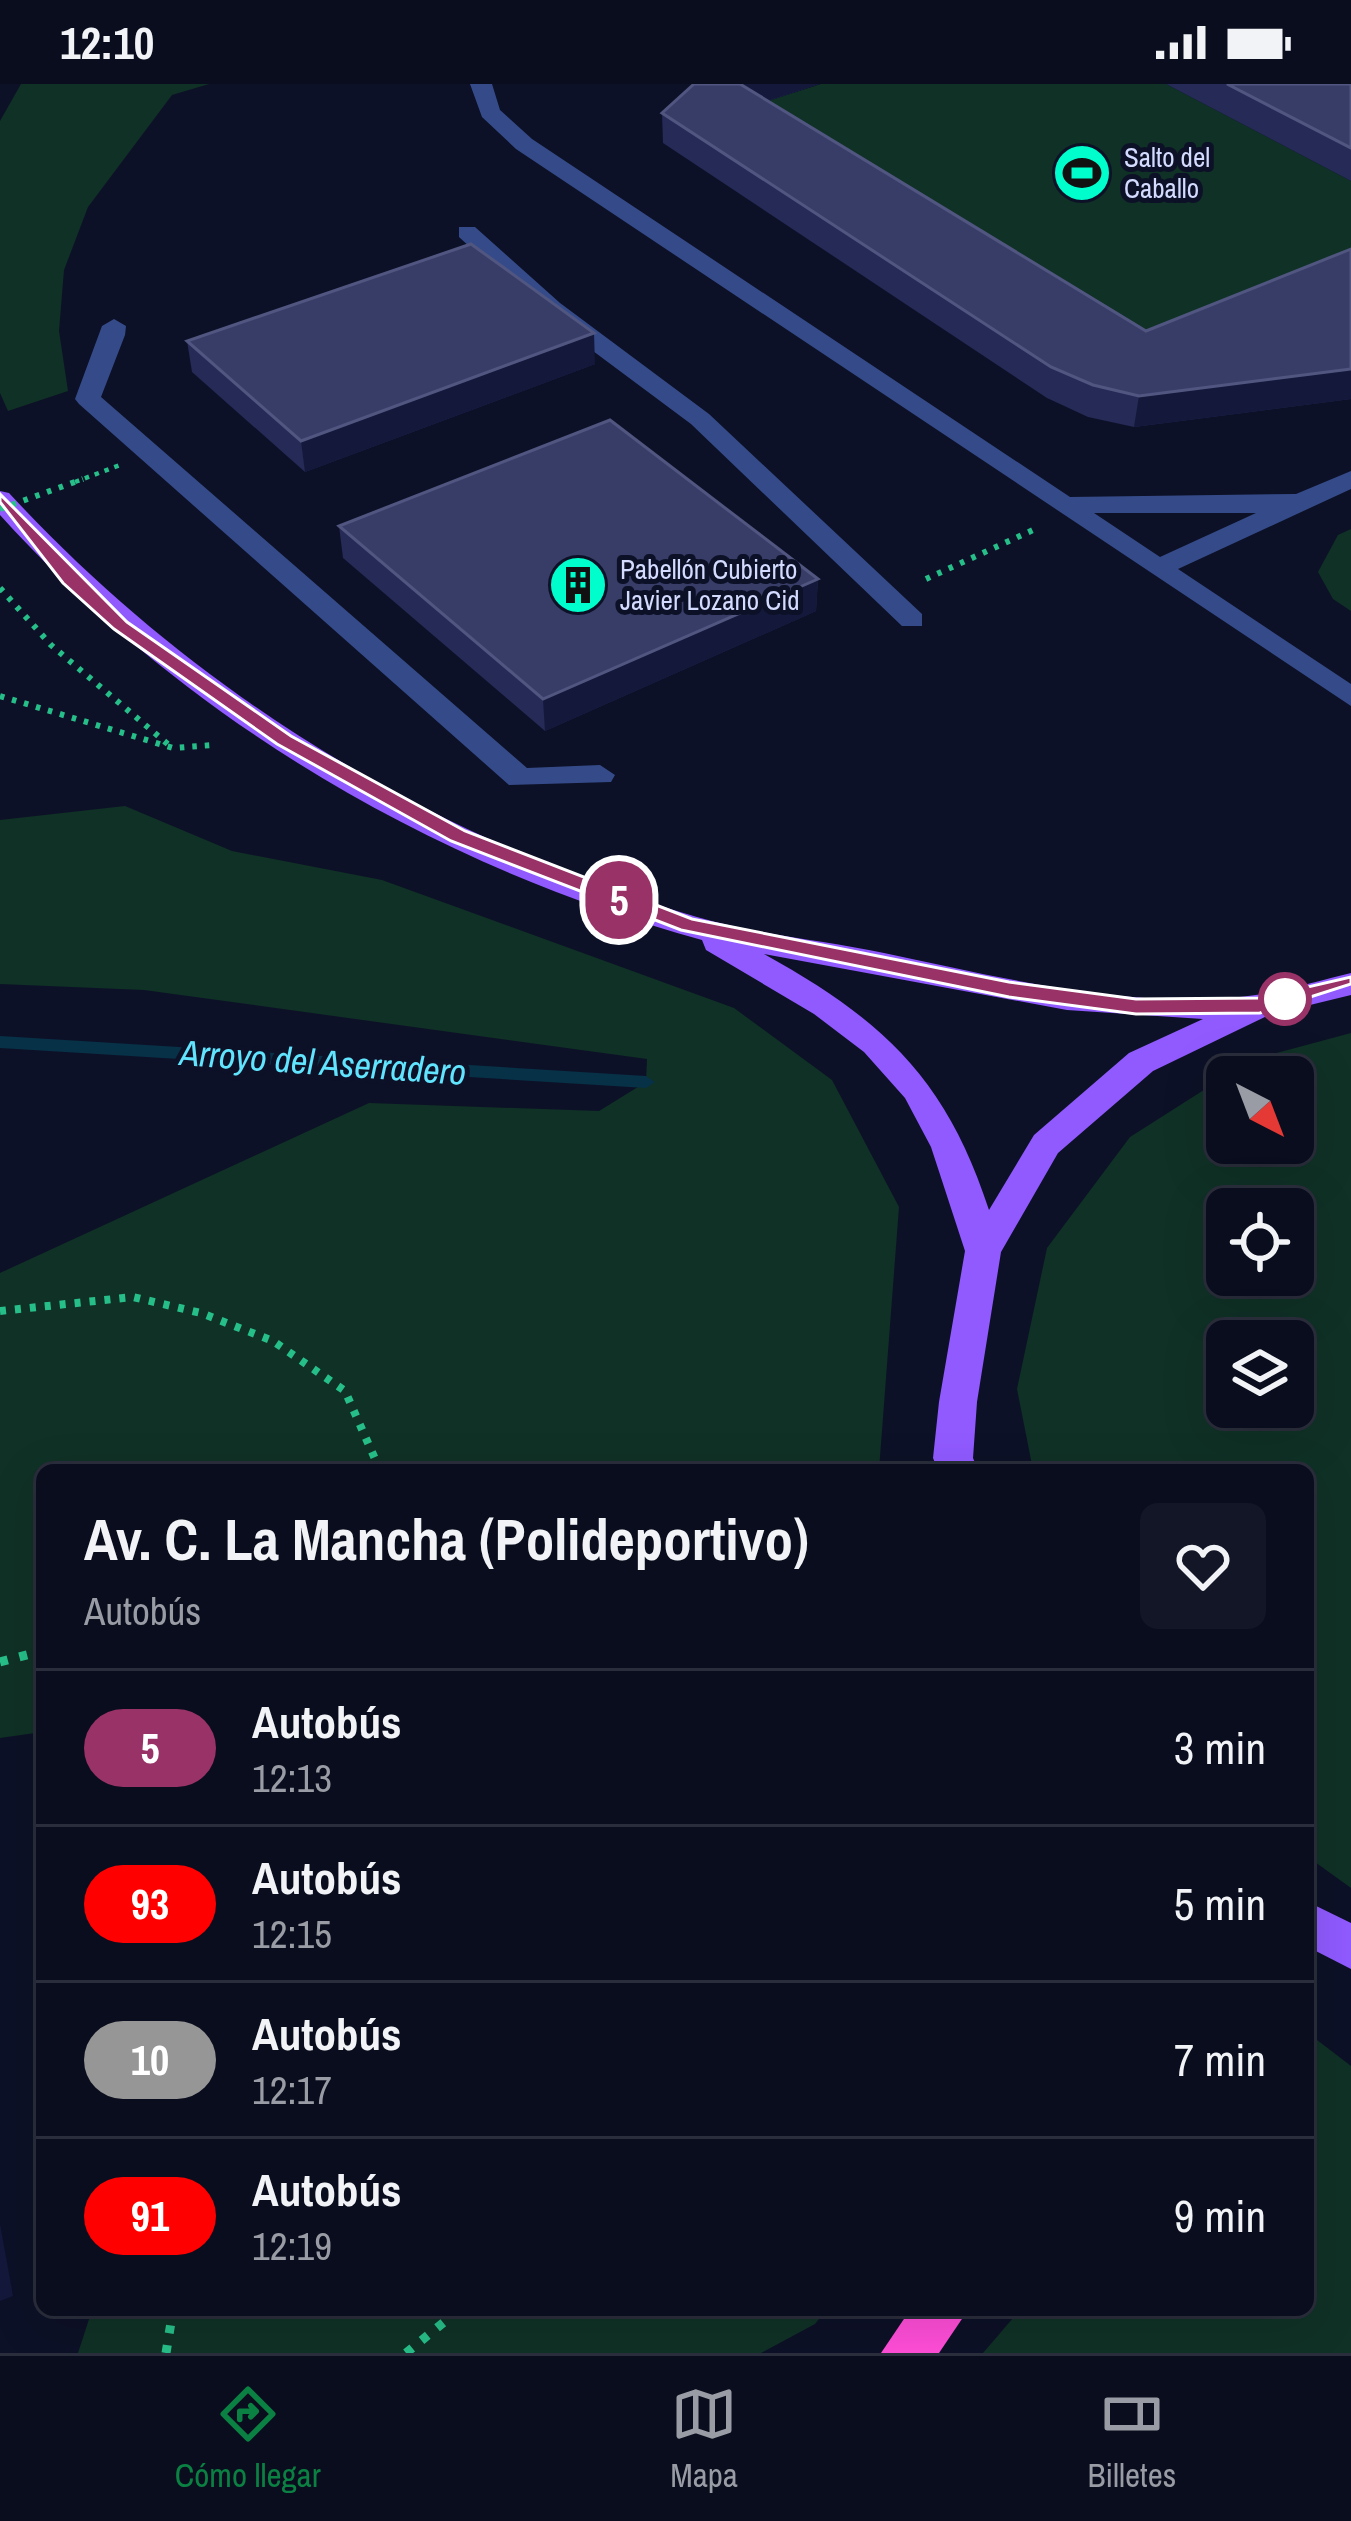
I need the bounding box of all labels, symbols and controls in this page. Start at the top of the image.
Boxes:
text: 12:10 [60,12,154,73]
place label: Salto del Caballo [1124,139,1210,206]
sports icon: Salto del Caballo [1051,142,1113,204]
place label: Pabellón Cubierto Javier Lozano Cid [620,551,800,618]
building icon: Pabellón Cubierto Javier Lozano Cid [547,554,609,616]
line badge: 5 [580,861,658,939]
text: 5 [609,872,629,928]
unlabelled marker [1260,974,1310,1024]
water label: Arroyo del Aserradero [176,1028,468,1096]
north arrow [1206,1056,1314,1164]
map controls [1206,1056,1314,1428]
button: locate [1206,1188,1314,1296]
button: layers [1206,1320,1314,1428]
text: Av. C. La Mancha (Polideportivo) [84,1501,809,1578]
button: heart [1140,1503,1266,1629]
text: Autobús [84,1585,201,1637]
text: Autobús [252,1691,402,1752]
text: 3 min [1174,1717,1266,1778]
text: 5 [140,1720,160,1776]
text: 12:13 [252,1752,332,1804]
text: Autobús [252,1847,402,1908]
text: 5 min [1174,1873,1266,1934]
text: 93 [131,1876,169,1932]
text: 12:15 [252,1908,332,1960]
text: Autobús [252,2003,402,2064]
text: 7 min [1174,2029,1266,2090]
text: 10 [131,2032,169,2088]
text: 12:17 [252,2064,332,2116]
text: Autobús [252,2159,402,2220]
text: 9 min [1174,2185,1266,2246]
text: 91 [131,2188,169,2244]
text: 12:19 [252,2220,332,2272]
tab: Cómo llegar [175,2381,321,2497]
tab: Mapa [670,2381,738,2497]
tab: Billetes [1087,2381,1176,2497]

